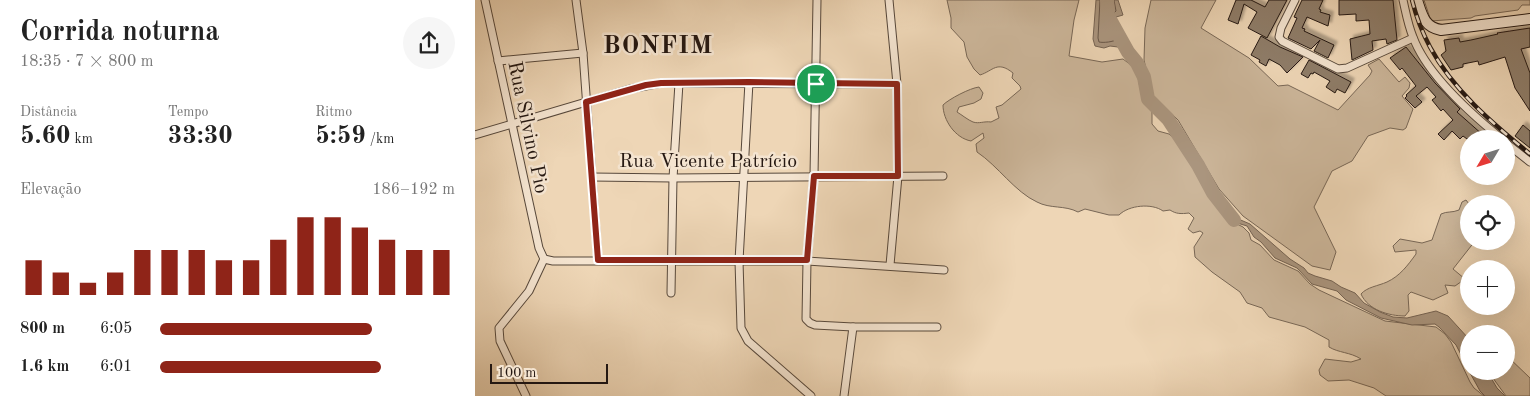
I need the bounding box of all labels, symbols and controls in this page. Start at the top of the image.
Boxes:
button: share [403,17,455,69]
text: Corrida noturna [20,19,220,47]
district label: BONFIM [603,34,713,59]
text: 18:35 · 7 × 800 m [20,54,153,70]
street label: Rua Silvino Pio [503,59,551,195]
pin [795,63,837,105]
icon: arrive [802,70,830,98]
text: Distância [20,105,77,119]
text: Tempo [168,105,208,119]
text: Ritmo [315,105,352,119]
text: 5.60 [20,124,71,149]
text: 33:30 [168,124,233,149]
text: 5:59 [315,124,366,149]
north arrow [1460,130,1515,185]
map controls [1460,130,1515,380]
text: km [71,132,93,146]
text: /km [366,132,394,146]
street label: Rua Vicente Patrício [619,152,797,172]
text: Elevação [20,182,81,198]
text: 186–192 m [372,182,455,198]
button: locate [1460,195,1515,250]
button: + [1460,260,1515,315]
text: 800 m [20,321,65,337]
text: 6:05 [100,321,132,337]
button: − [1460,325,1515,380]
text: 1.6 km [20,359,69,375]
text: 6:01 [100,359,132,375]
scale bar [490,361,607,384]
text: 100 m [497,366,536,380]

